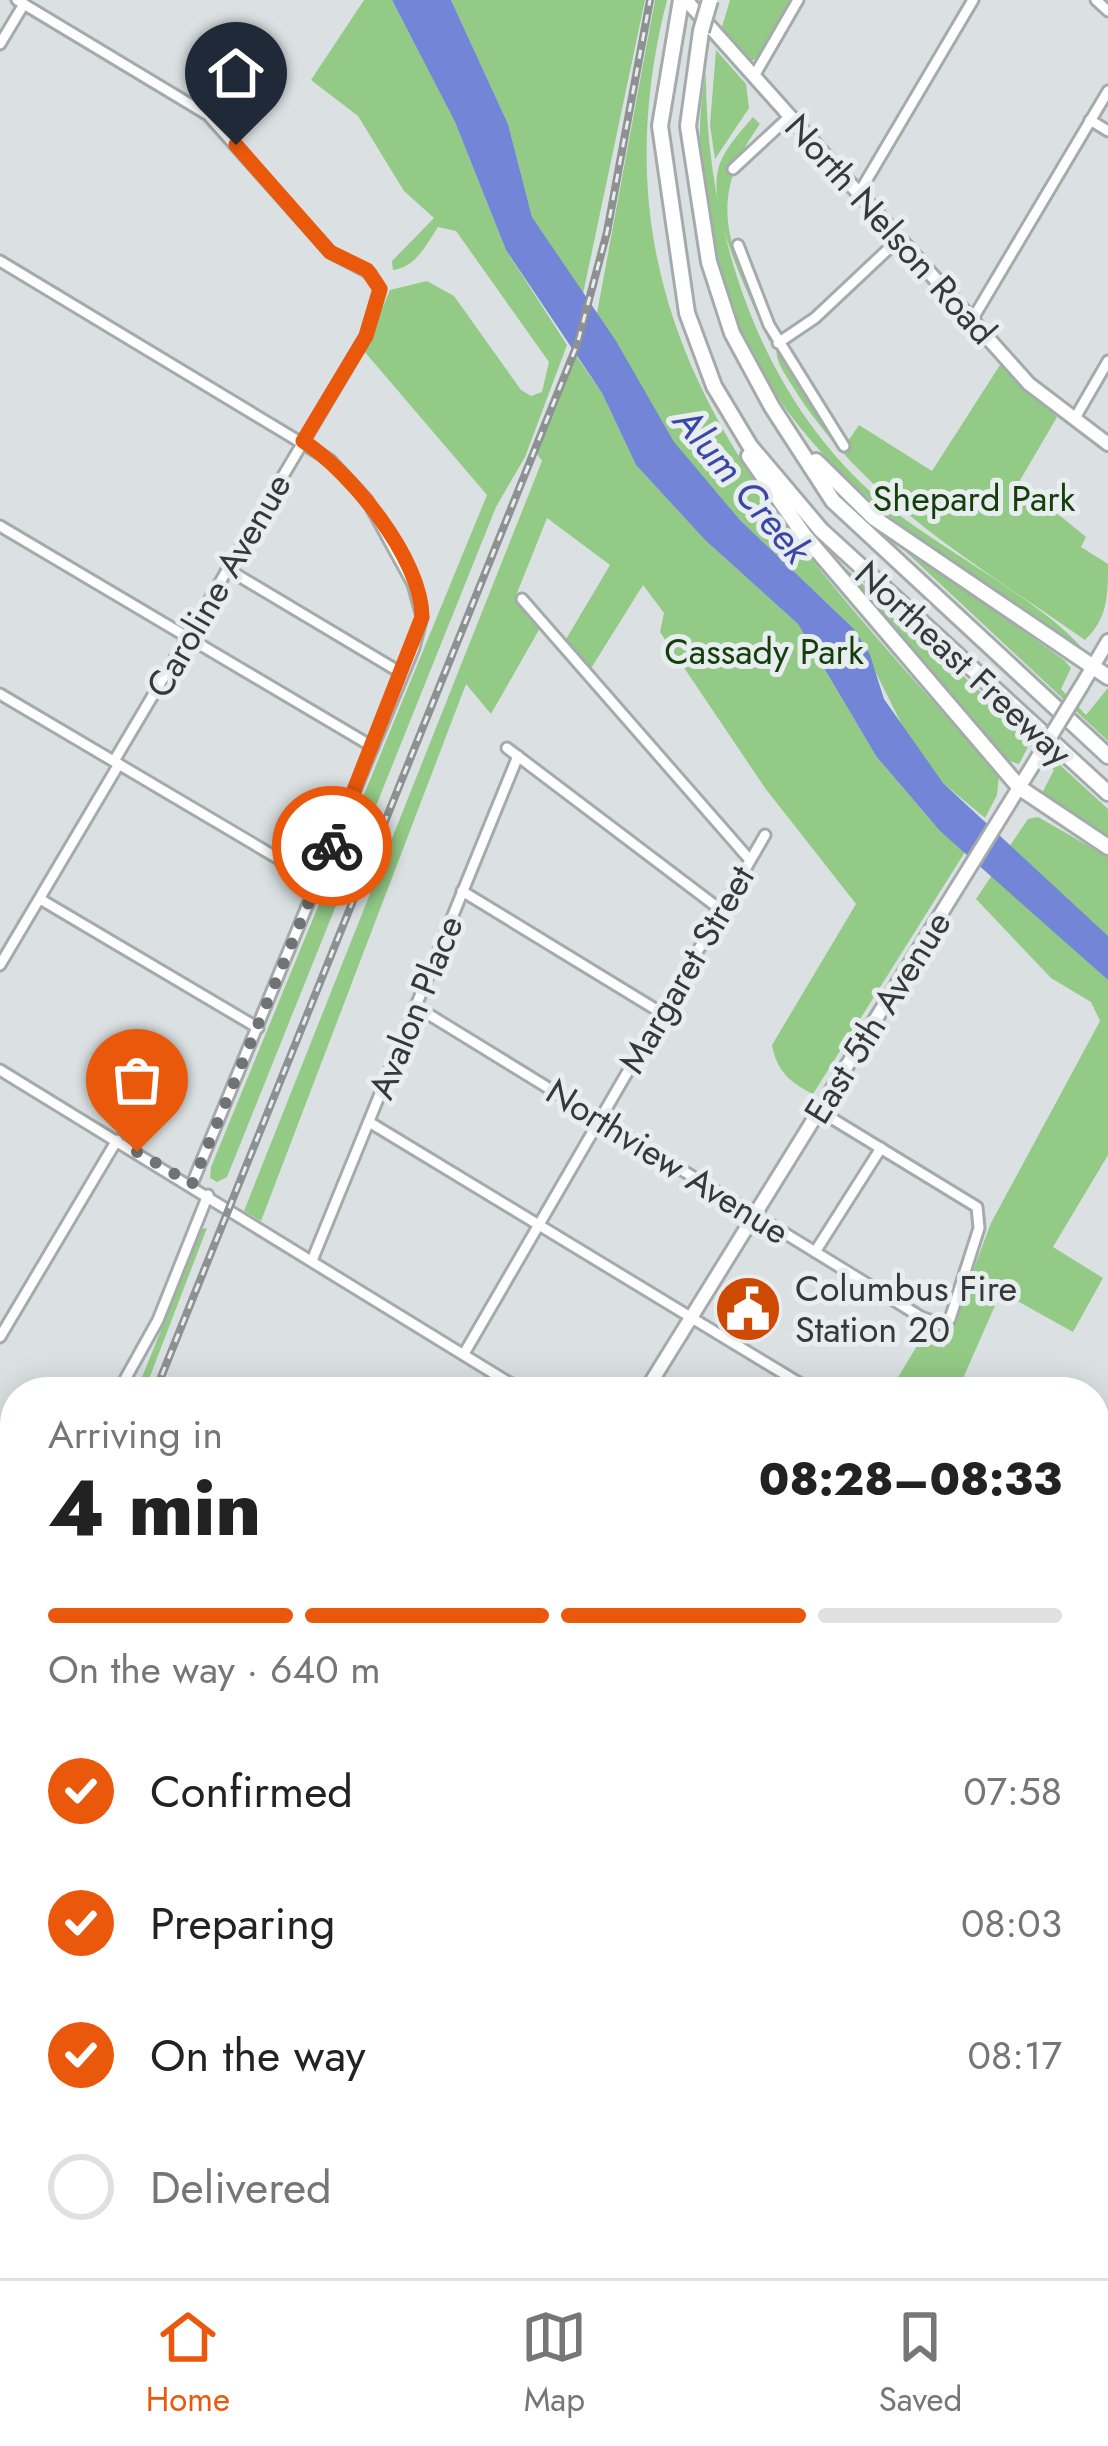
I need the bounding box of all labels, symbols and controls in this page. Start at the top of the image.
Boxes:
pin [185,22,287,145]
icon: home [203,40,269,106]
street label: North Nelson Road [773,102,1009,356]
water label: Alum Creek [659,394,827,578]
street label: Caroline Avenue [133,463,303,707]
park label: Shepard Park [873,472,1076,524]
street label: Northeast Freeway [844,548,1084,778]
park label: Cassady Park [664,625,864,677]
courier [272,786,392,906]
icon: bike [299,813,365,879]
street label: Margaret Street [606,855,767,1082]
street label: East 5th Avenue [791,901,963,1133]
street label: Avalon Place [355,907,475,1107]
pin [86,1029,188,1152]
icon: bag [104,1047,170,1113]
street label: Northview Avenue [536,1065,800,1257]
place label: Columbus Fire Station 20 [795,1262,1017,1355]
public building icon: Columbus Fire Station 20 [713,1274,783,1344]
text: Arriving in [48,1406,223,1463]
text: 08:28–08:33 [759,1447,1062,1512]
text: 4 min [48,1452,261,1564]
text: On the way · 640 m [48,1641,381,1698]
icon: check [48,1758,114,1824]
text: Confirmed [150,1759,353,1824]
text: 07:58 [963,1763,1062,1820]
icon: check [48,1890,114,1956]
text: Preparing [150,1891,335,1956]
text: 08:03 [961,1895,1062,1952]
icon: check [48,2022,114,2088]
text: On the way [150,2023,366,2088]
text: 08:17 [968,2027,1062,2084]
text: Delivered [150,2155,332,2220]
tab: Home [146,2304,230,2423]
tab: Map [521,2304,587,2423]
tab: Saved [879,2304,962,2423]

